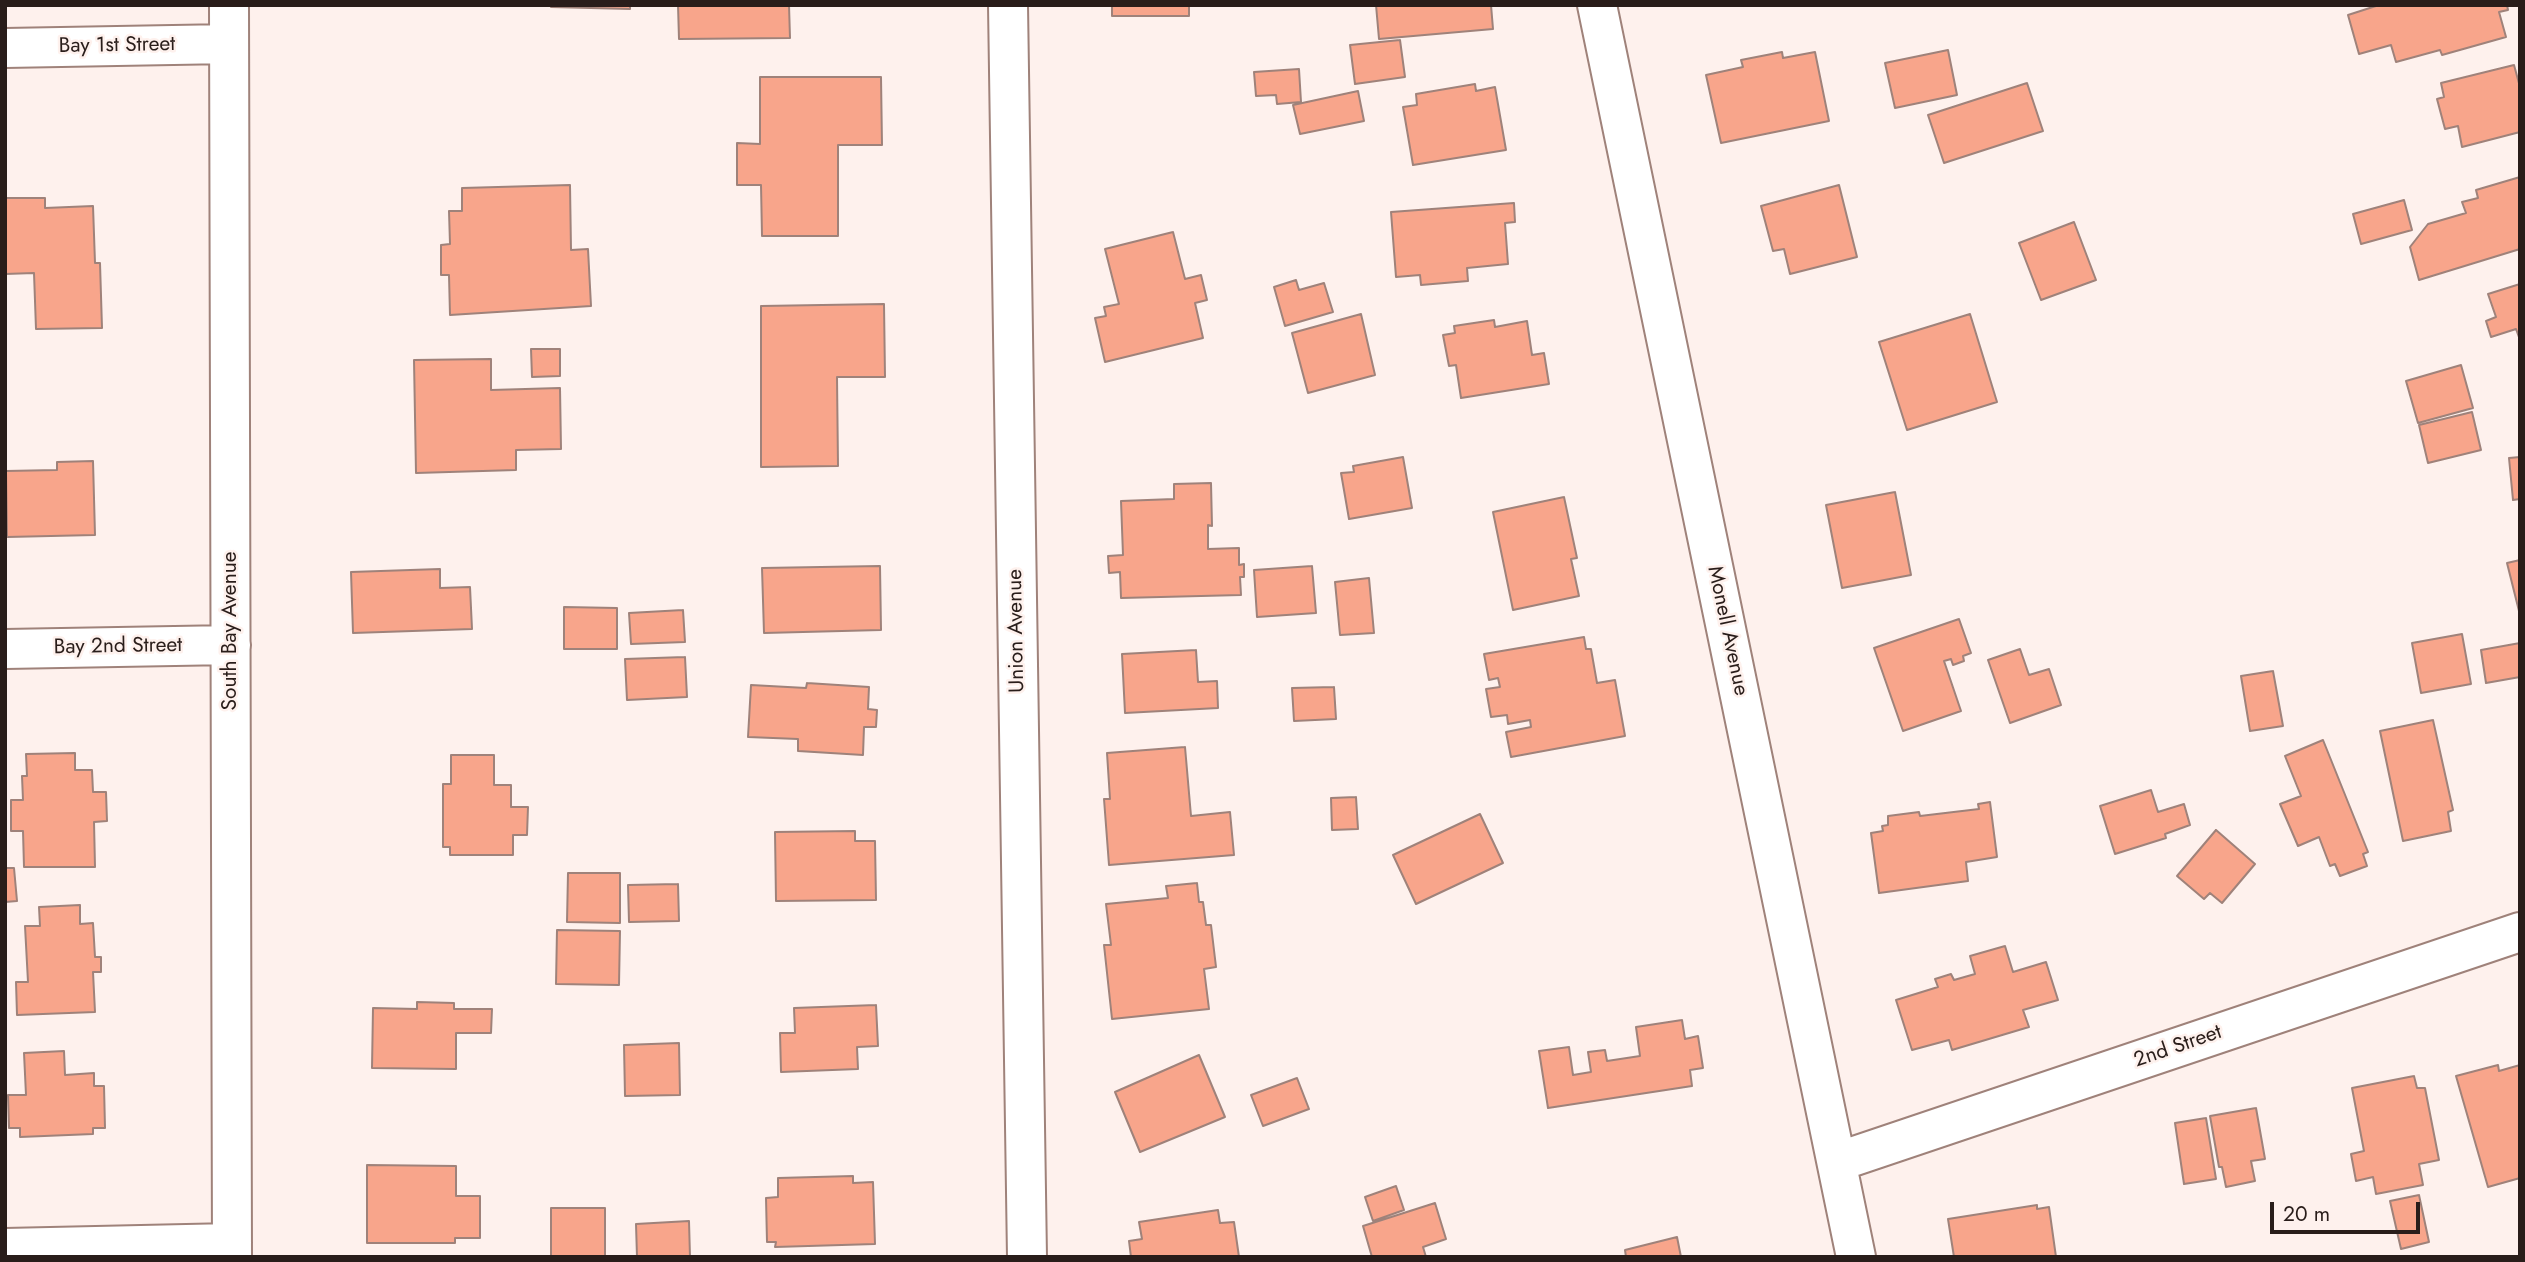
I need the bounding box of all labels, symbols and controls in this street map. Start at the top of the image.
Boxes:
street label: Bay 1st Street [58,32,176,60]
street label: South Bay Avenue [218,551,244,711]
street label: Monell Avenue [1701,564,1753,698]
street label: Union Avenue [1003,569,1031,693]
street label: Bay 2nd Street [53,633,183,661]
street label: 2nd Street [2131,1020,2225,1074]
scale bar [2273,1188,2424,1232]
text: 20 m [2283,1199,2330,1229]

